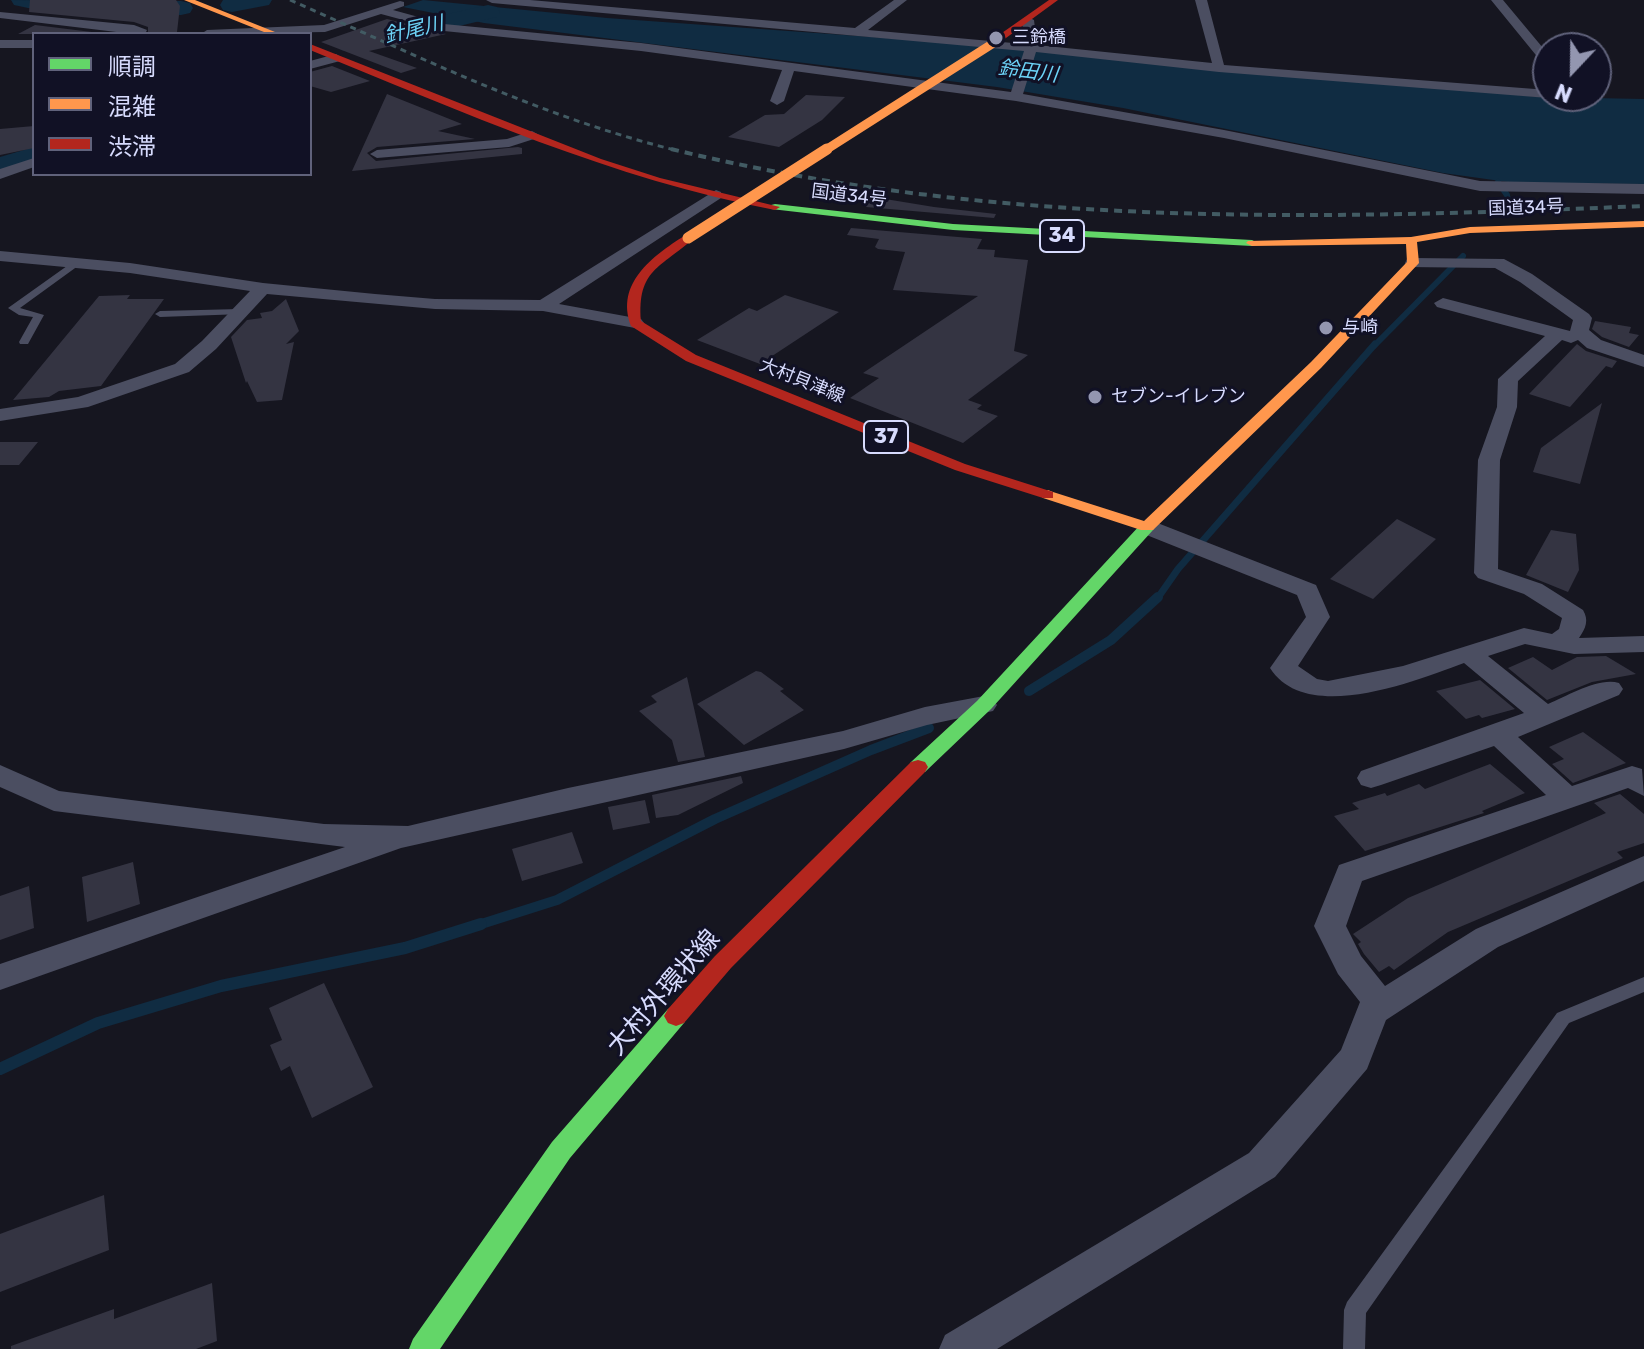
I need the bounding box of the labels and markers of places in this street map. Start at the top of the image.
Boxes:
place label: 三鈴橋 [1012,27,1066,49]
marker: 三鈴橋 [987,29,1005,47]
place label: 与崎 [1342,317,1378,339]
marker: 与崎 [1317,319,1335,337]
place label: セブン-イレブン [1111,386,1246,408]
marker: セブン-イレブン [1086,388,1104,406]

